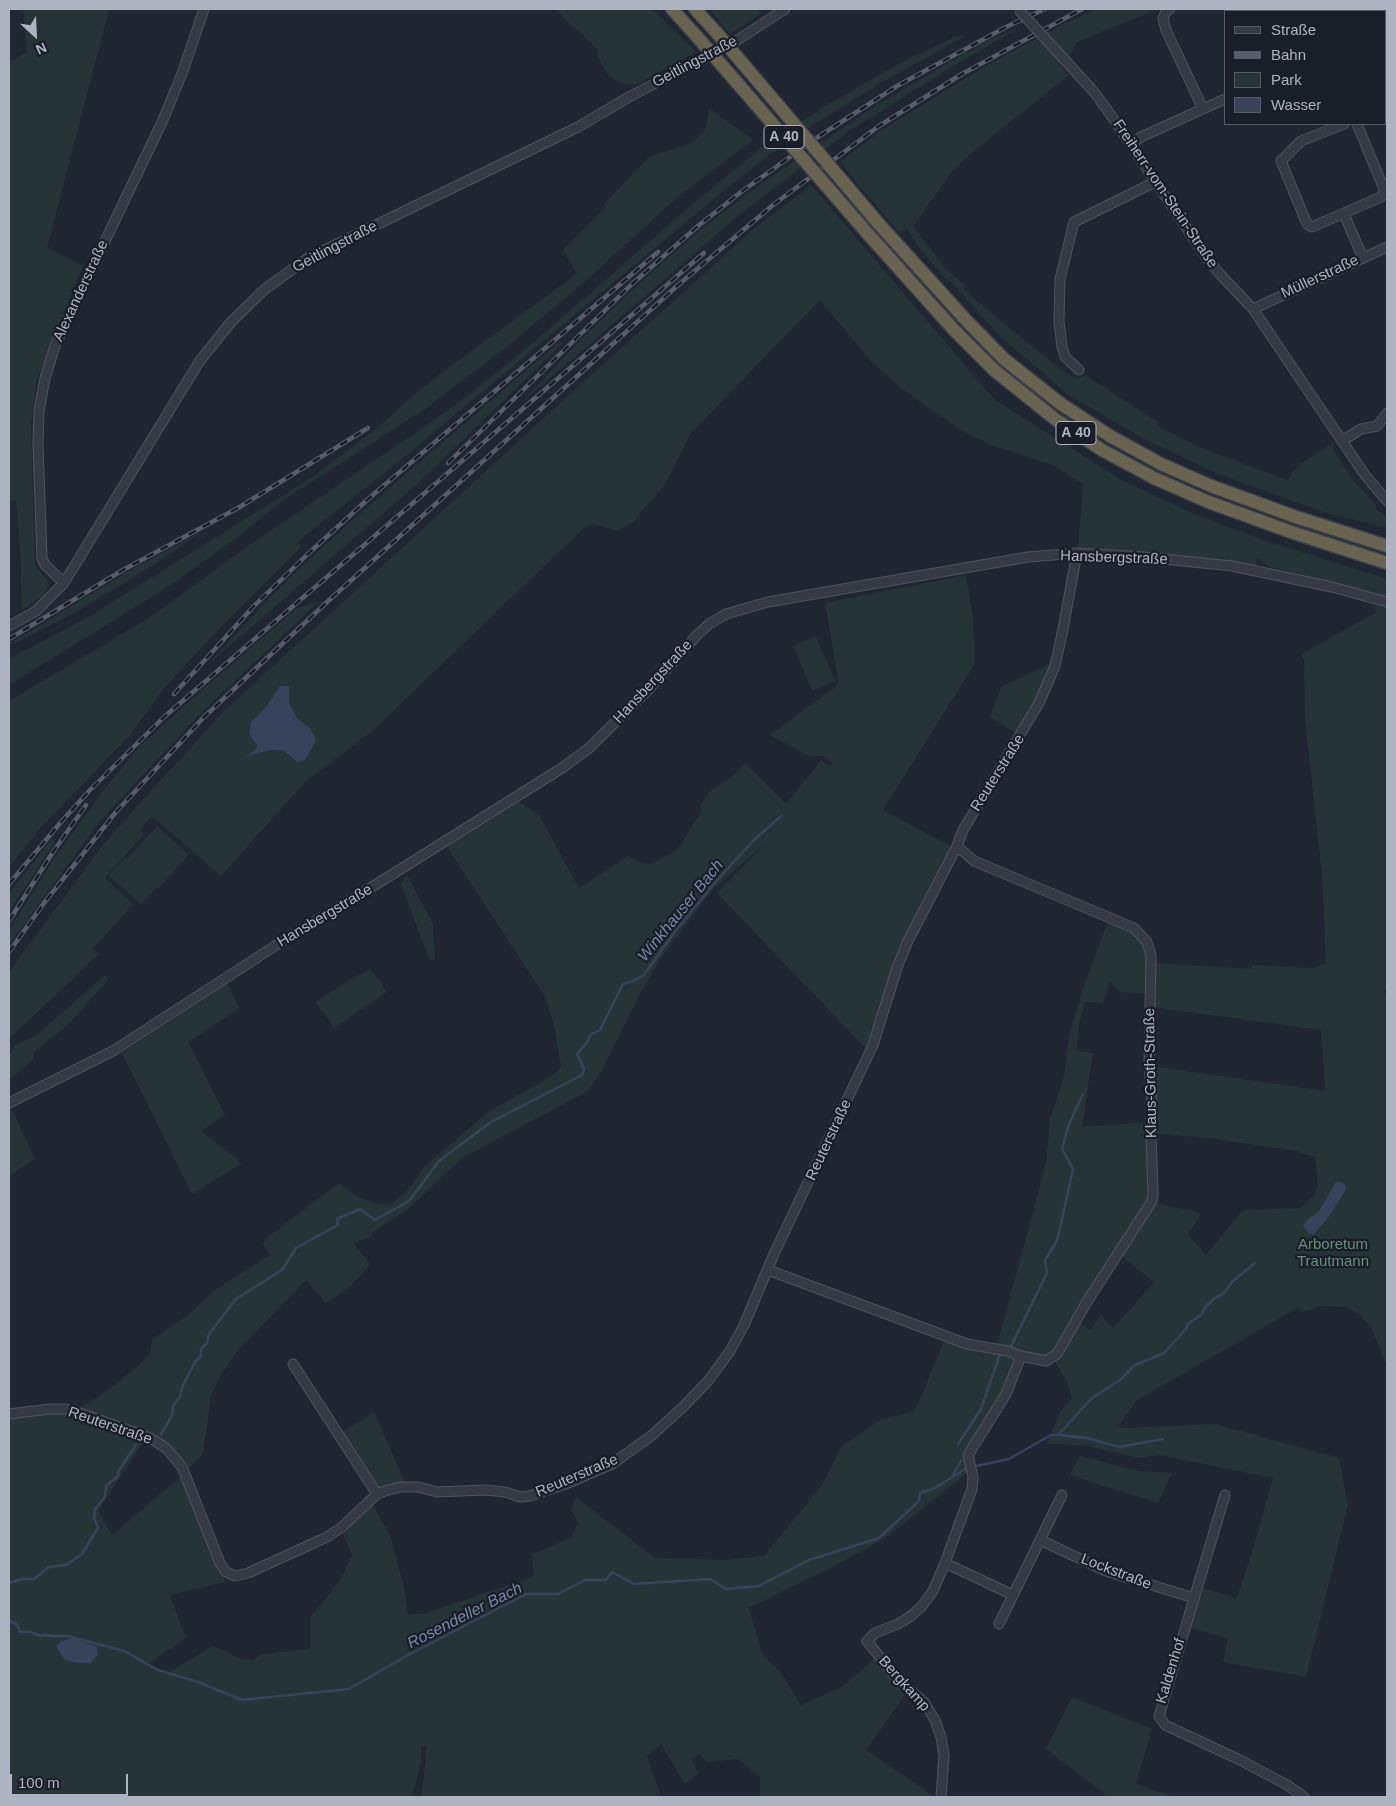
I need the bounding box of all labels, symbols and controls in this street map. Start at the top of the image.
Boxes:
north arrow [10,10,60,60]
legend [1224,10,1386,125]
text: Straße [1271,21,1316,38]
street label: Geitlingstraße [650,32,740,92]
text: N [33,39,49,58]
text: Bahn [1271,46,1306,63]
text: Park [1271,71,1302,88]
text: Wasser [1271,96,1321,113]
street label: Freiherr-vom-Stein-Straße [1109,116,1221,272]
road number: A 40 [764,125,804,148]
street label: Geitlingstraße [290,217,380,277]
street label: Alexanderstraße [50,237,112,345]
street label: Müllerstraße [1278,251,1362,303]
road number: A 40 [1056,422,1096,444]
street label: Hansbergstraße [1060,547,1168,569]
street label: Hansbergstraße [610,637,696,727]
street label: Reuterstraße [967,731,1029,815]
water label: Winkhauser Bach [634,856,728,966]
street label: Hansbergstraße [274,881,376,951]
street label: Klaus-Groth-Straße [1141,1008,1161,1138]
street label: Reuterstraße [802,1097,856,1183]
park label: Arboretum Trautmann [1297,1236,1369,1271]
street label: Reuterstraße [66,1403,154,1449]
street label: Reuterstraße [533,1451,621,1501]
street label: Lockstraße [1078,1550,1154,1594]
water label: Rosendeller Bach [404,1579,526,1653]
street label: Kaldenhof [1153,1636,1189,1706]
street label: Bergkamp [874,1653,934,1715]
scale bar [12,1764,130,1796]
text: 100 m [18,1774,60,1791]

